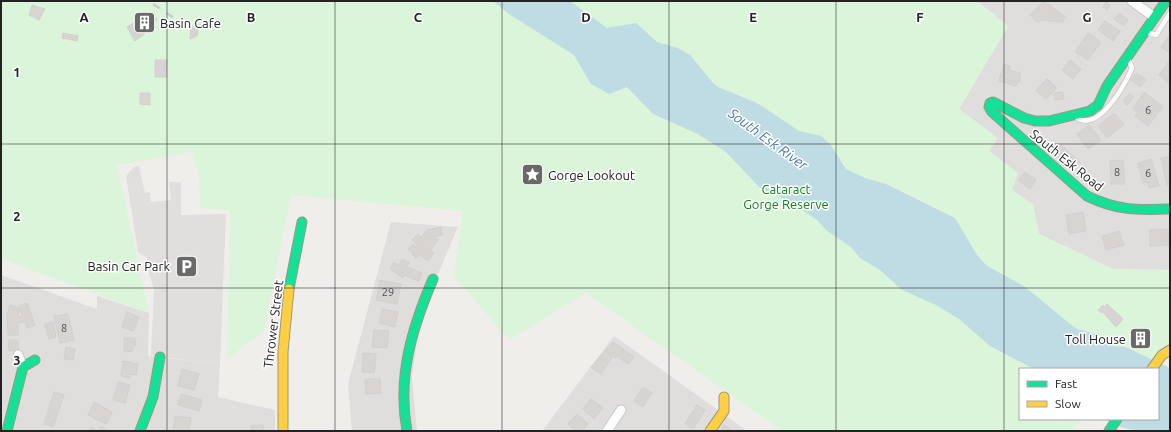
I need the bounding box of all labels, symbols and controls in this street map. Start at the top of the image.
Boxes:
text: A [79,10,89,24]
building icon: Basin Cafe [131,10,157,36]
text: B [247,10,256,24]
text: C [414,10,423,24]
text: D [581,10,591,24]
text: E [749,10,757,24]
text: F [916,10,924,24]
text: G [1083,10,1092,24]
place label: Basin Cafe [160,16,221,30]
text: 1 [13,65,21,79]
water label: South Esk River [725,104,811,173]
house number: 6 [1145,104,1151,116]
street label: South Esk Road [1028,126,1106,194]
place icon: Gorge Lookout [519,162,545,188]
house number: 8 [1114,166,1120,178]
house number: 6 [1145,167,1151,179]
place label: Gorge Lookout [548,168,635,182]
park label: Cataract Gorge Reserve [743,182,829,211]
text: 2 [13,209,21,223]
parking icon: Basin Car Park [173,253,199,279]
place label: Basin Car Park [87,259,170,273]
street label: Thrower Street [261,279,285,369]
house number: 29 [382,286,394,298]
house number: 8 [61,322,67,334]
building icon: Toll House [1128,326,1154,352]
place label: Toll House [1065,332,1126,346]
text: 3 [13,353,21,367]
legend [1019,368,1159,420]
text: Fast [1055,377,1077,390]
text: Slow [1055,397,1081,410]

